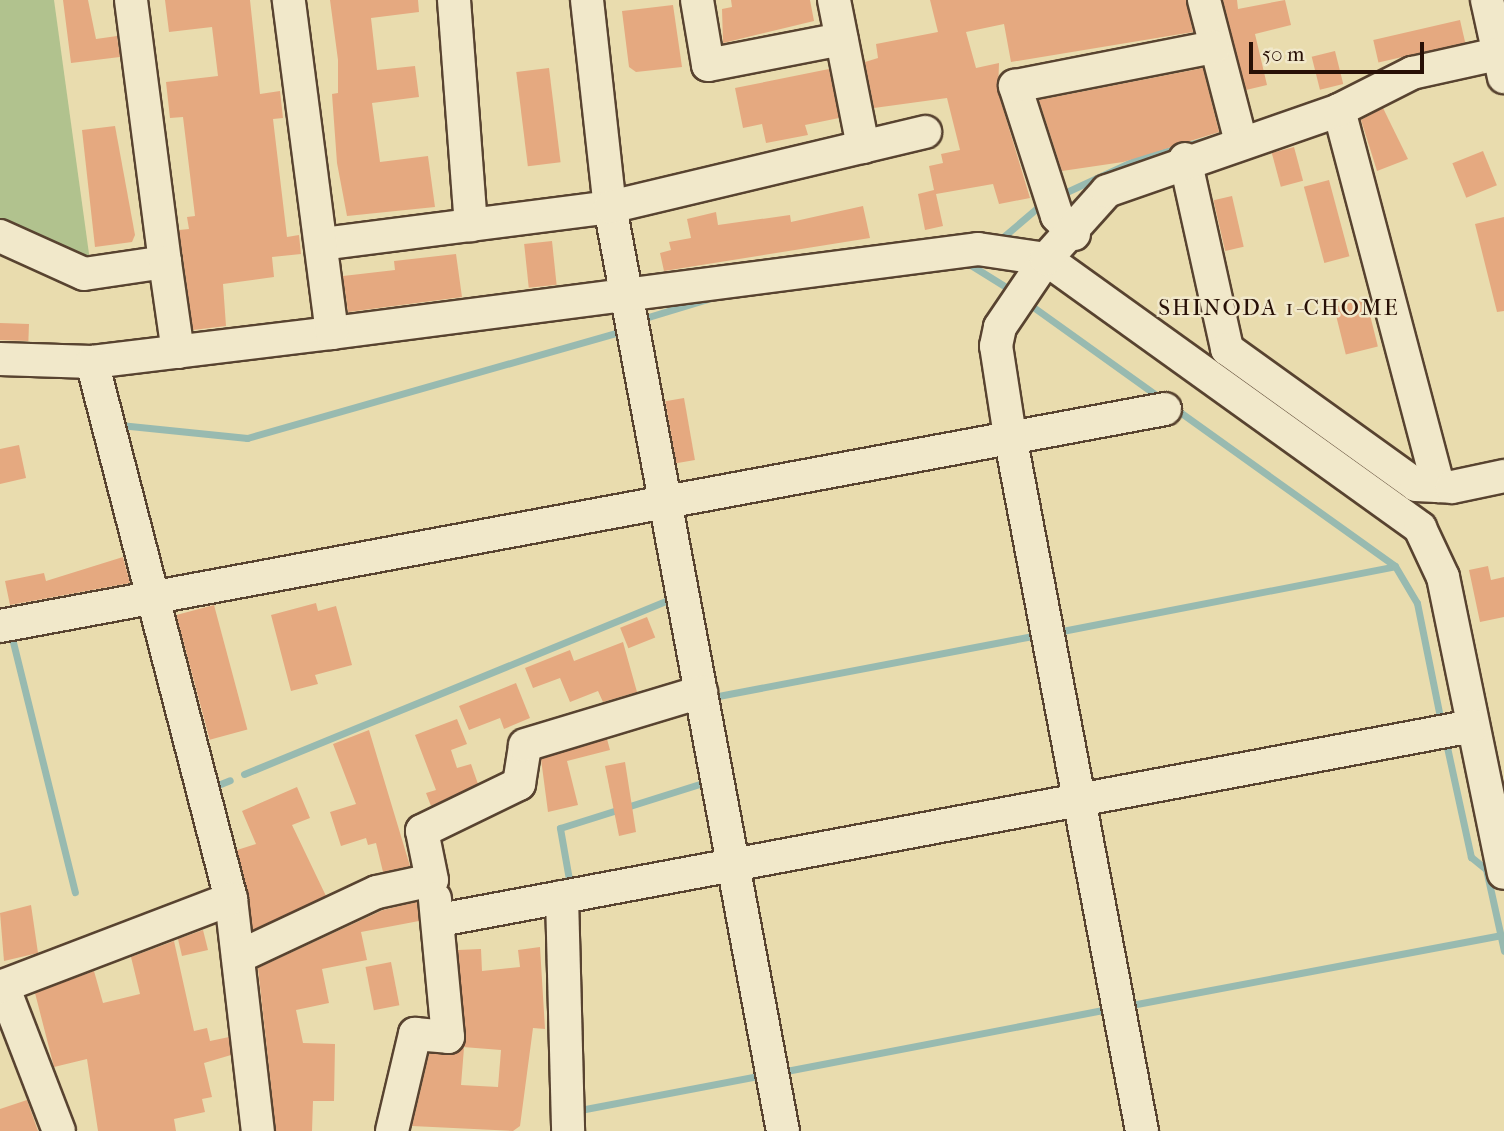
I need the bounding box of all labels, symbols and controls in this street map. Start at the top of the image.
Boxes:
scale bar [1252,28,1427,72]
text: 50 m [1262,42,1305,66]
district label: SHINODA 1-CHOME [1160,294,1398,322]

